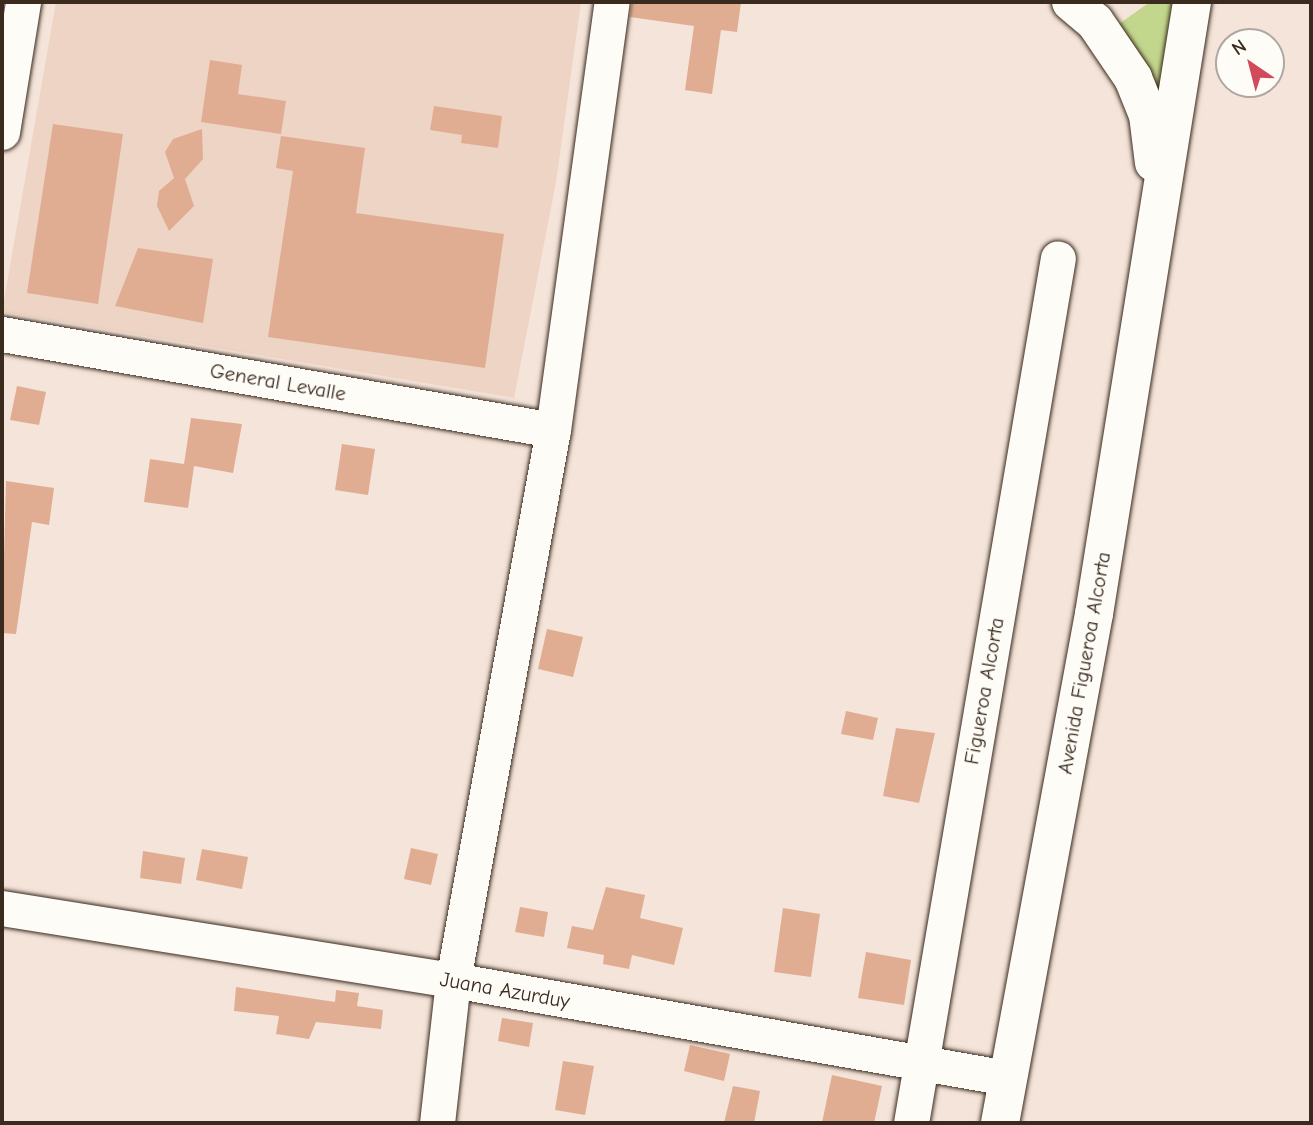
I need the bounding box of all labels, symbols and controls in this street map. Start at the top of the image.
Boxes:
north arrow [1215,28,1285,98]
text: N [1228,35,1250,60]
street label: General Levalle [208,358,348,406]
street label: Avenida Figueroa Alcorta [1052,550,1116,776]
street label: Figueroa Alcorta [959,616,1009,766]
street label: Juana Azurduy [438,966,572,1014]

